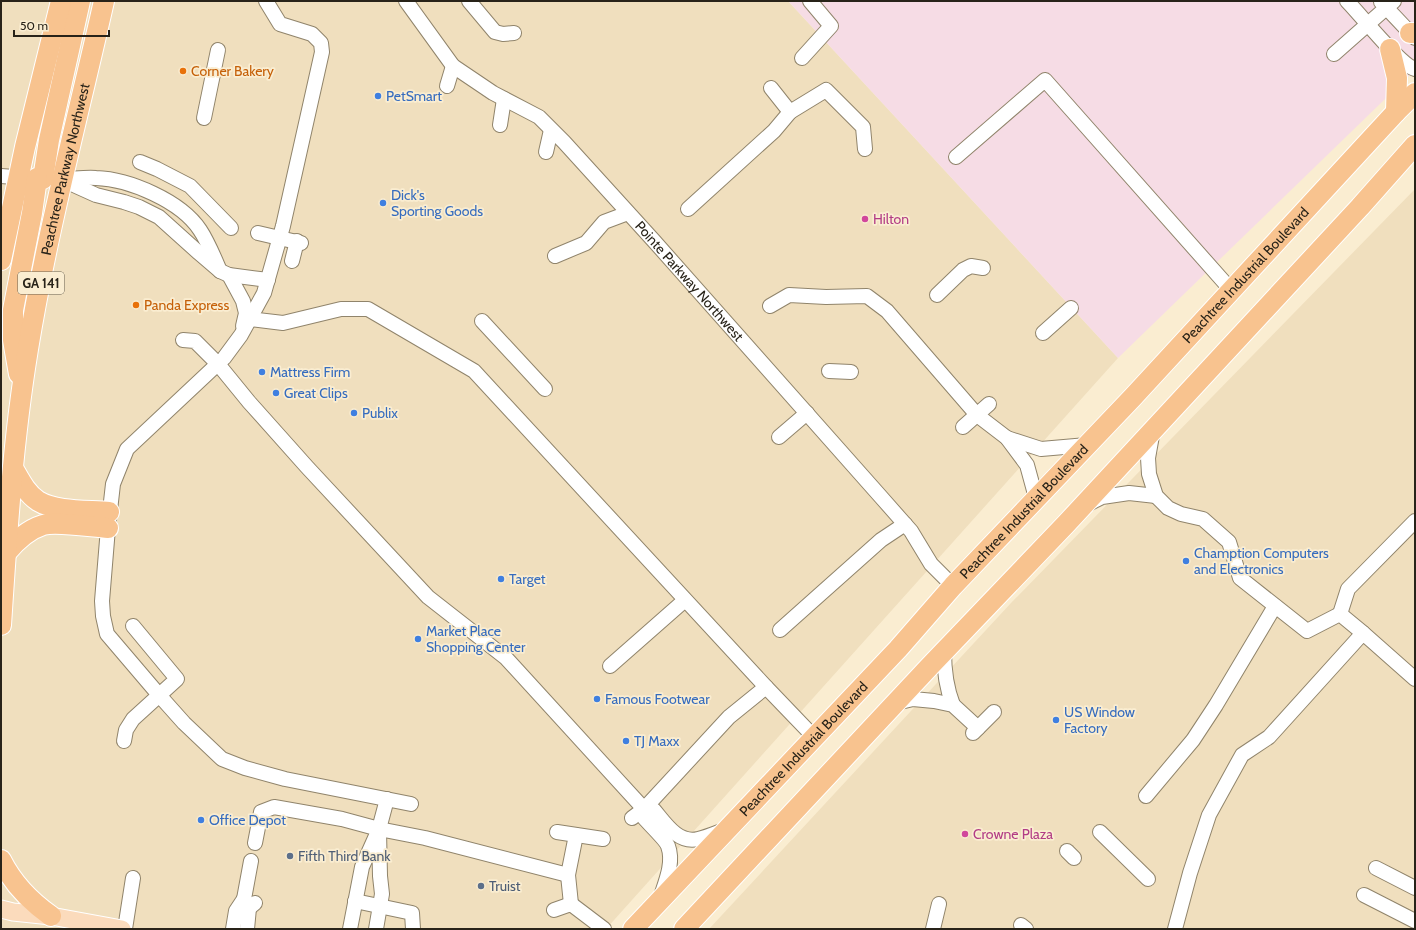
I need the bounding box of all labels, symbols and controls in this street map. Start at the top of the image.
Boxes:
scale bar [14,12,109,38]
text: 50 m [20,18,48,33]
place label: Corner Bakery [191,62,274,80]
marker: Corner Bakery [178,66,188,76]
street label: Peachtree Parkway Northwest [37,81,94,257]
place label: PetSmart [386,87,442,105]
marker: PetSmart [373,91,383,101]
place label: Dick's Sporting Goods [391,186,483,220]
marker: Dick's Sporting Goods [378,198,388,208]
street label: Peachtree Industrial Boulevard [1178,203,1313,347]
place label: Hilton [873,210,909,228]
marker: Hilton [860,214,870,224]
street label: Pointe Parkway Northwest [631,217,748,345]
road number: GA 141 [18,272,64,294]
place label: Panda Express [144,296,229,314]
marker: Panda Express [131,300,141,310]
place label: Mattress Firm [270,363,350,381]
marker: Mattress Firm [257,367,267,377]
place label: Great Clips [284,384,348,402]
marker: Great Clips [271,388,281,398]
place label: Publix [362,404,398,422]
marker: Publix [349,408,359,418]
street label: Peachtree Industrial Boulevard [956,441,1092,583]
place label: Chamption Computers and Electronics [1194,544,1329,578]
marker: Chamption Computers and Electronics [1181,556,1191,566]
place label: Target [509,570,546,588]
marker: Target [496,574,506,584]
place label: Market Place Shopping Center [426,622,526,656]
marker: Market Place Shopping Center [413,634,423,644]
street label: Peachtree Industrial Boulevard [735,678,872,820]
place label: Famous Footwear [605,690,710,708]
marker: Famous Footwear [592,694,602,704]
place label: US Window Factory [1064,703,1135,737]
marker: US Window Factory [1051,715,1061,725]
place label: TJ Maxx [634,732,680,750]
marker: TJ Maxx [621,736,631,746]
place label: Office Depot [209,811,286,829]
marker: Office Depot [196,815,206,825]
place label: Crowne Plaza [973,825,1053,843]
marker: Crowne Plaza [960,829,970,839]
place label: Fifth Third Bank [298,847,391,865]
marker: Fifth Third Bank [285,851,295,861]
place label: Truist [489,877,521,895]
marker: Truist [476,881,486,891]

